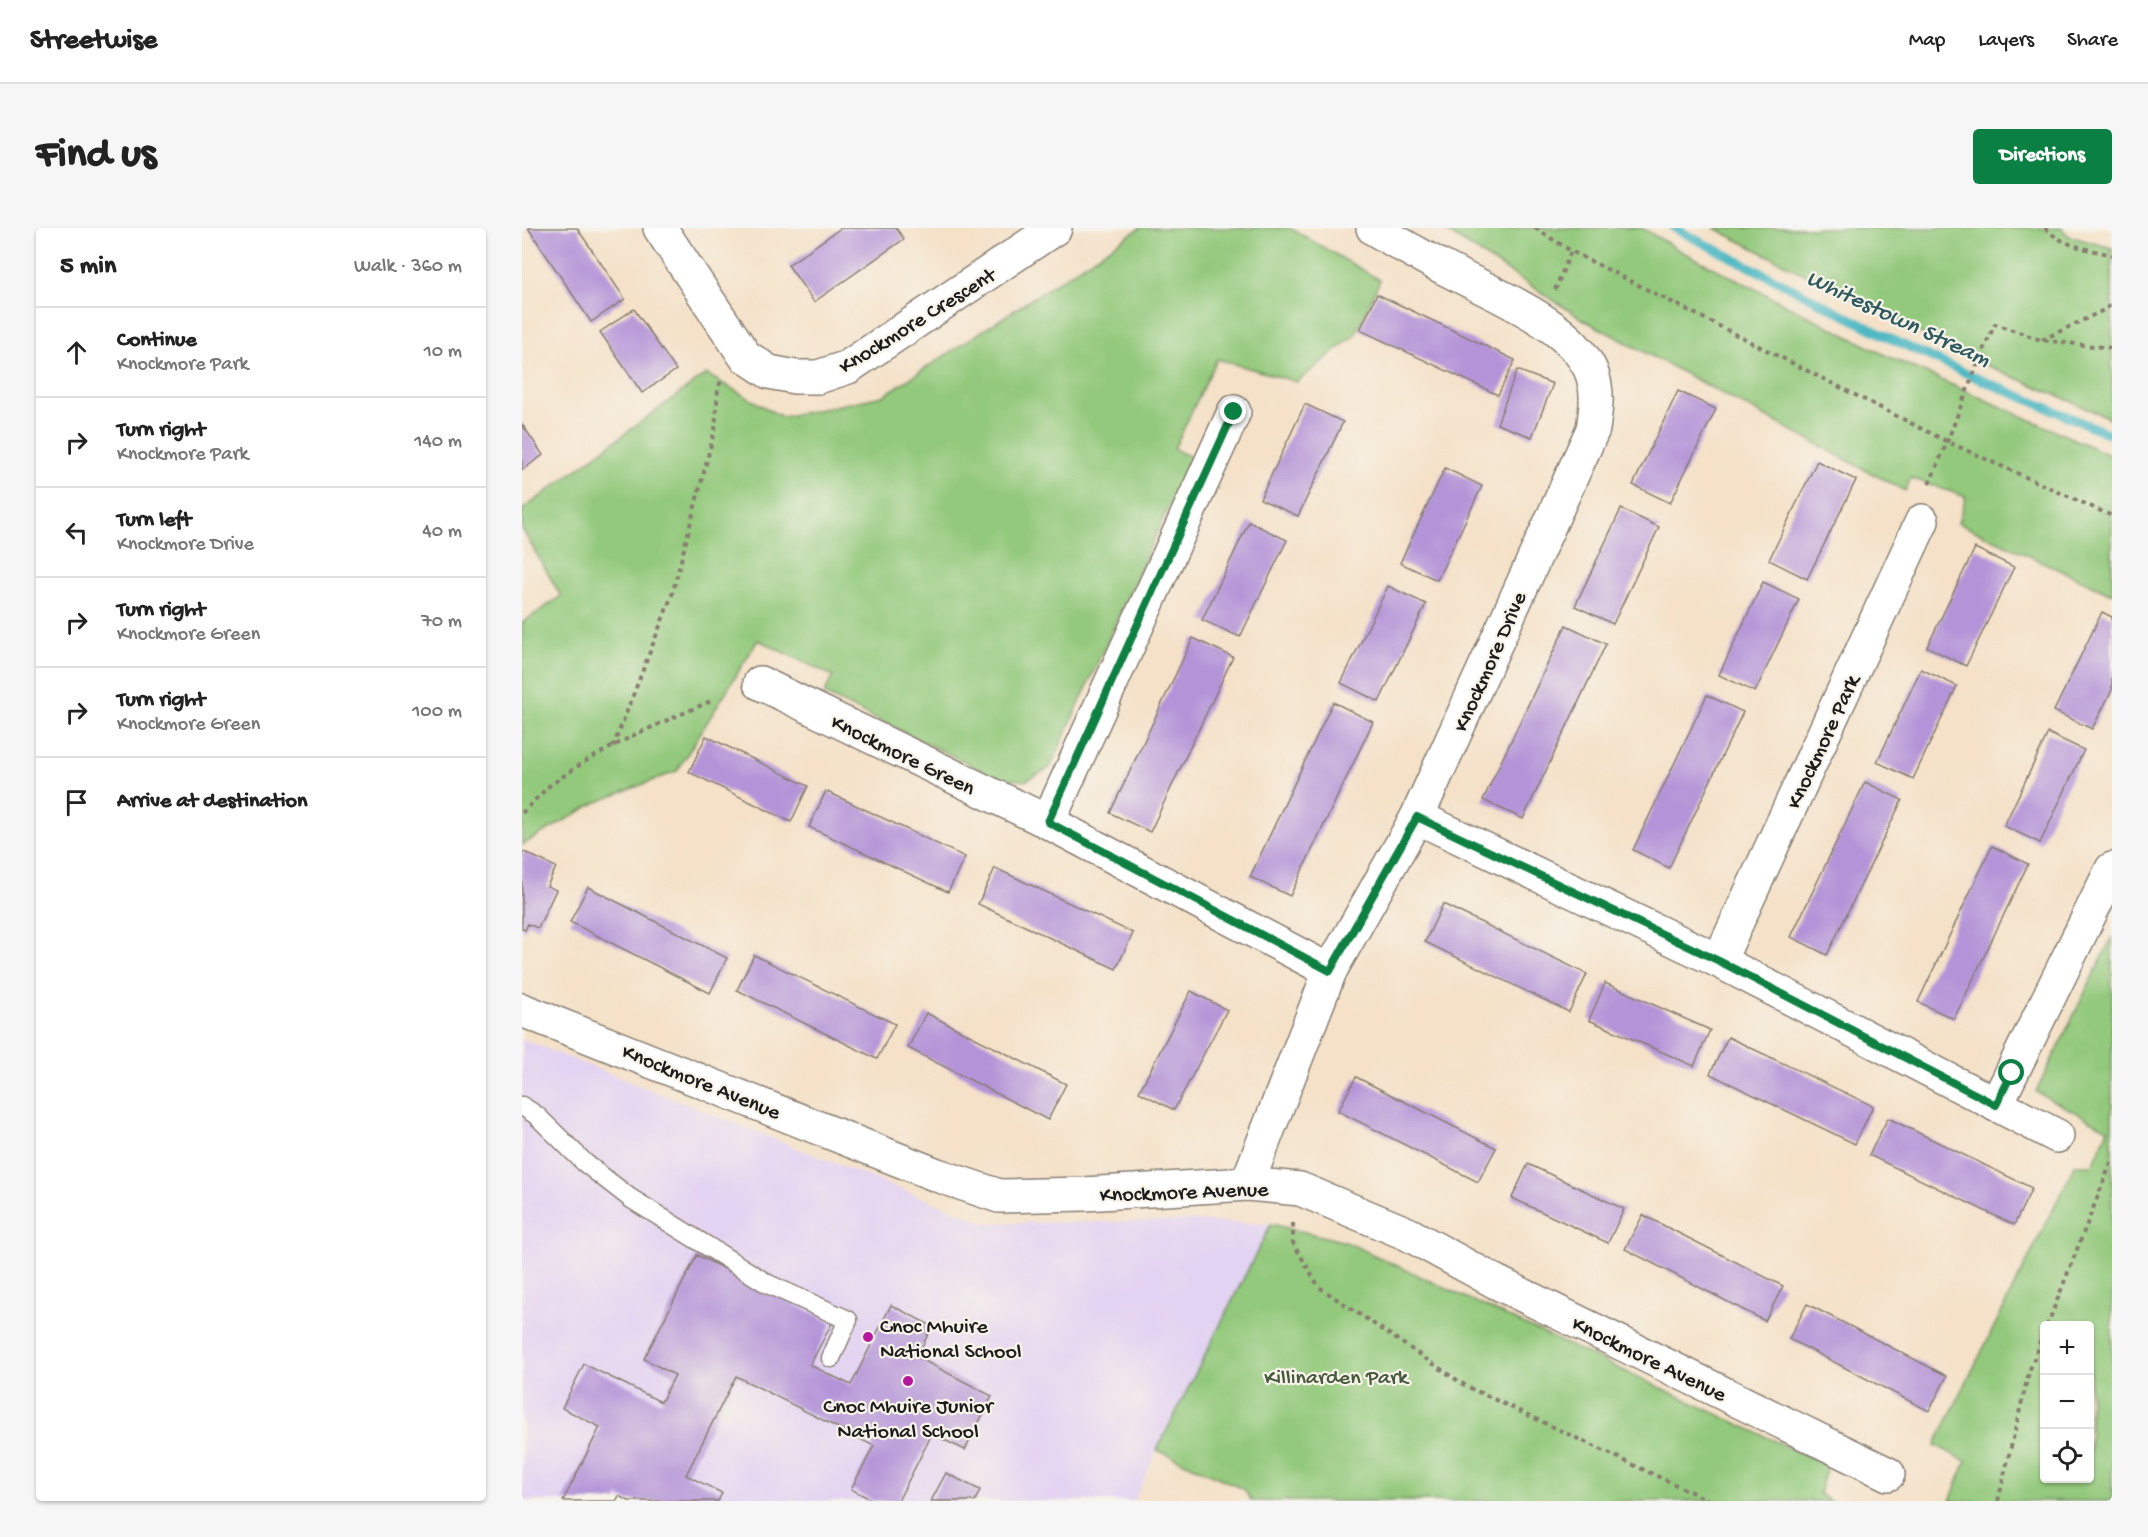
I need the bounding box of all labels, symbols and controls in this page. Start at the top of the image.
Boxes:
text: Streetwise [30,25,157,58]
text: Map [1909,29,1945,54]
text: Layers [1978,29,2034,54]
text: Share [2067,29,2118,54]
button: Directions [1973,129,2112,184]
text: Find us [36,132,156,181]
text: 5 min [60,252,116,283]
text: Walk · 360 m [354,256,462,279]
street label: Knockmore Crescent [835,263,1003,381]
water label: Whitestown Stream [1801,265,1994,375]
text: Continue [117,328,197,354]
icon: ahead [60,336,93,369]
text: 10 m [424,341,462,364]
text: Knockmore Park [117,354,248,377]
route end [1220,398,1246,424]
text: Turn right [117,418,205,444]
icon: right [60,426,93,459]
text: 140 m [414,431,462,454]
text: Knockmore Park [117,444,248,467]
text: Turn left [117,508,191,534]
icon: left [60,516,93,549]
text: 40 m [422,521,462,544]
text: Knockmore Drive [117,534,254,557]
street label: Knockmore Drive [1449,588,1534,737]
text: Turn right [117,598,205,624]
icon: right [60,606,93,639]
text: 70 m [421,611,462,634]
text: Knockmore Green [117,624,260,647]
street label: Knockmore Park [1782,670,1868,814]
text: Turn right [117,688,205,714]
icon: right [60,696,93,729]
text: 100 m [412,701,462,724]
street label: Knockmore Green [826,710,979,803]
text: Knockmore Green [117,714,260,737]
icon: arrive [60,786,93,819]
text: Arrive at destination [117,789,307,815]
street label: Knockmore Avenue [617,1040,784,1128]
route start [1998,1059,2024,1085]
street label: Knockmore Avenue [1099,1178,1270,1210]
street label: Knockmore Avenue [1567,1312,1730,1410]
place label: Cnoc Mhuire National School [880,1315,1022,1366]
map controls [2040,1321,2094,1483]
button: + [2040,1321,2094,1375]
marker: Cnoc Mhuire National School [861,1330,875,1344]
park label: Killinarden Park [1264,1366,1410,1392]
marker: Cnoc Mhuire Junior National School [901,1374,915,1388]
button: − [2040,1375,2094,1429]
place label: Cnoc Mhuire Junior National School [823,1395,995,1446]
button: locate [2040,1429,2094,1483]

